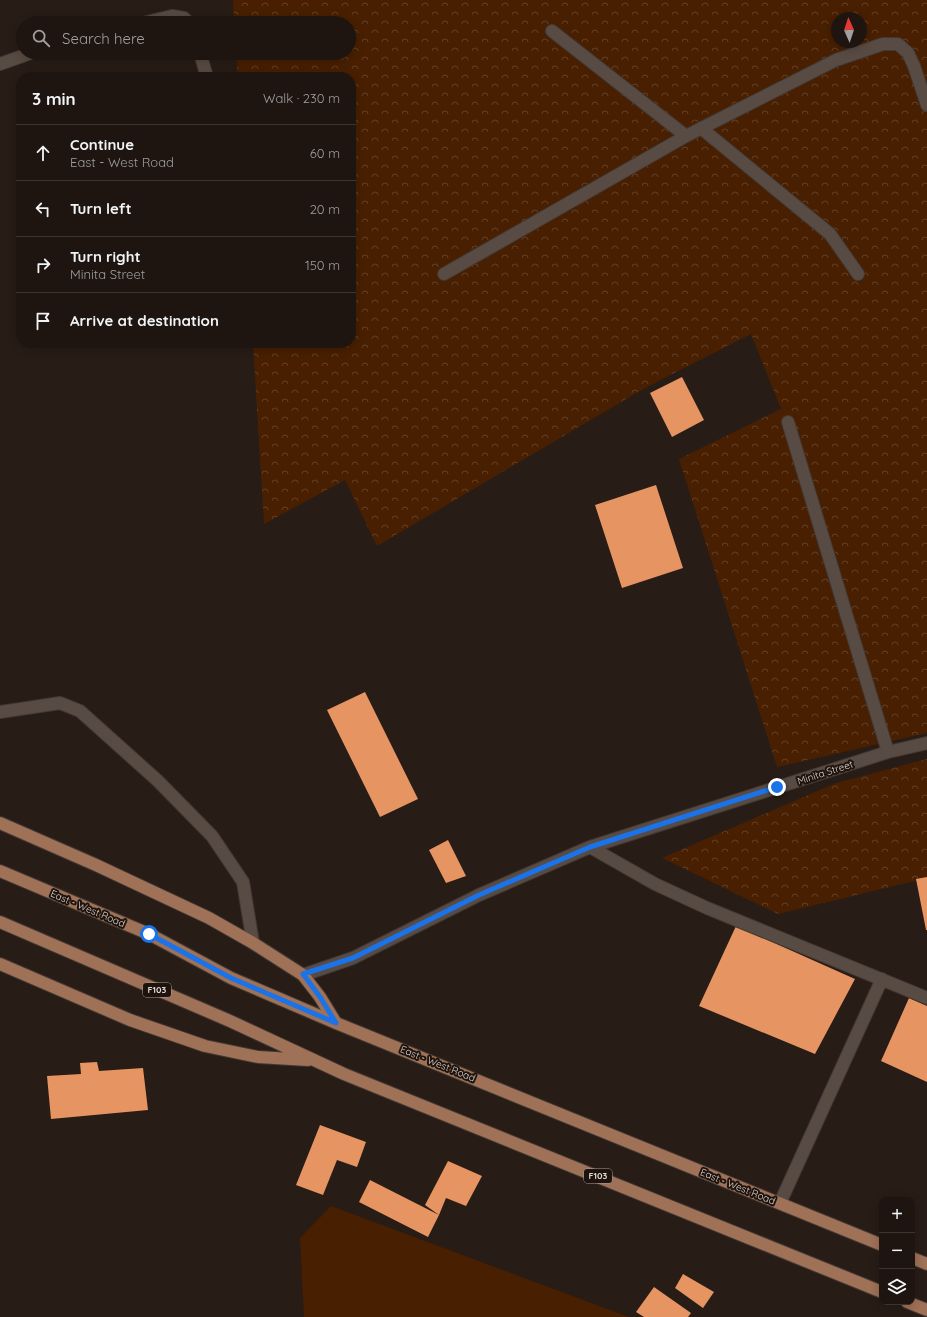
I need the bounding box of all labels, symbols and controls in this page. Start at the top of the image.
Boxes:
north arrow [831,12,867,48]
search box [16,16,356,60]
icon: search [30,27,52,49]
text: Search here [62,29,145,48]
text: 3 min [32,88,76,109]
text: Walk · 230 m [263,90,340,106]
text: Continue [70,135,134,154]
icon: ahead [32,142,54,164]
text: 60 m [310,145,340,161]
text: East - West Road [70,154,174,170]
icon: left [32,198,54,220]
text: Turn left [70,199,132,218]
text: 20 m [310,201,340,217]
text: Turn right [70,247,141,266]
icon: right [32,254,54,276]
text: 150 m [305,257,340,273]
text: Minita Street [70,266,145,282]
icon: arrive [32,310,54,332]
text: Arrive at destination [70,311,219,330]
street label: Minita Street [796,757,855,788]
route end [768,778,786,796]
street label: East - West Road [48,887,127,930]
route start [140,925,158,943]
road number: F103 [143,983,171,997]
street label: East - West Road [398,1042,477,1084]
street label: East - West Road [698,1165,777,1207]
road number: F103 [584,1169,612,1183]
map controls [879,1197,915,1305]
button: + [879,1197,915,1233]
button: − [879,1233,915,1269]
button: layers [879,1269,915,1305]

